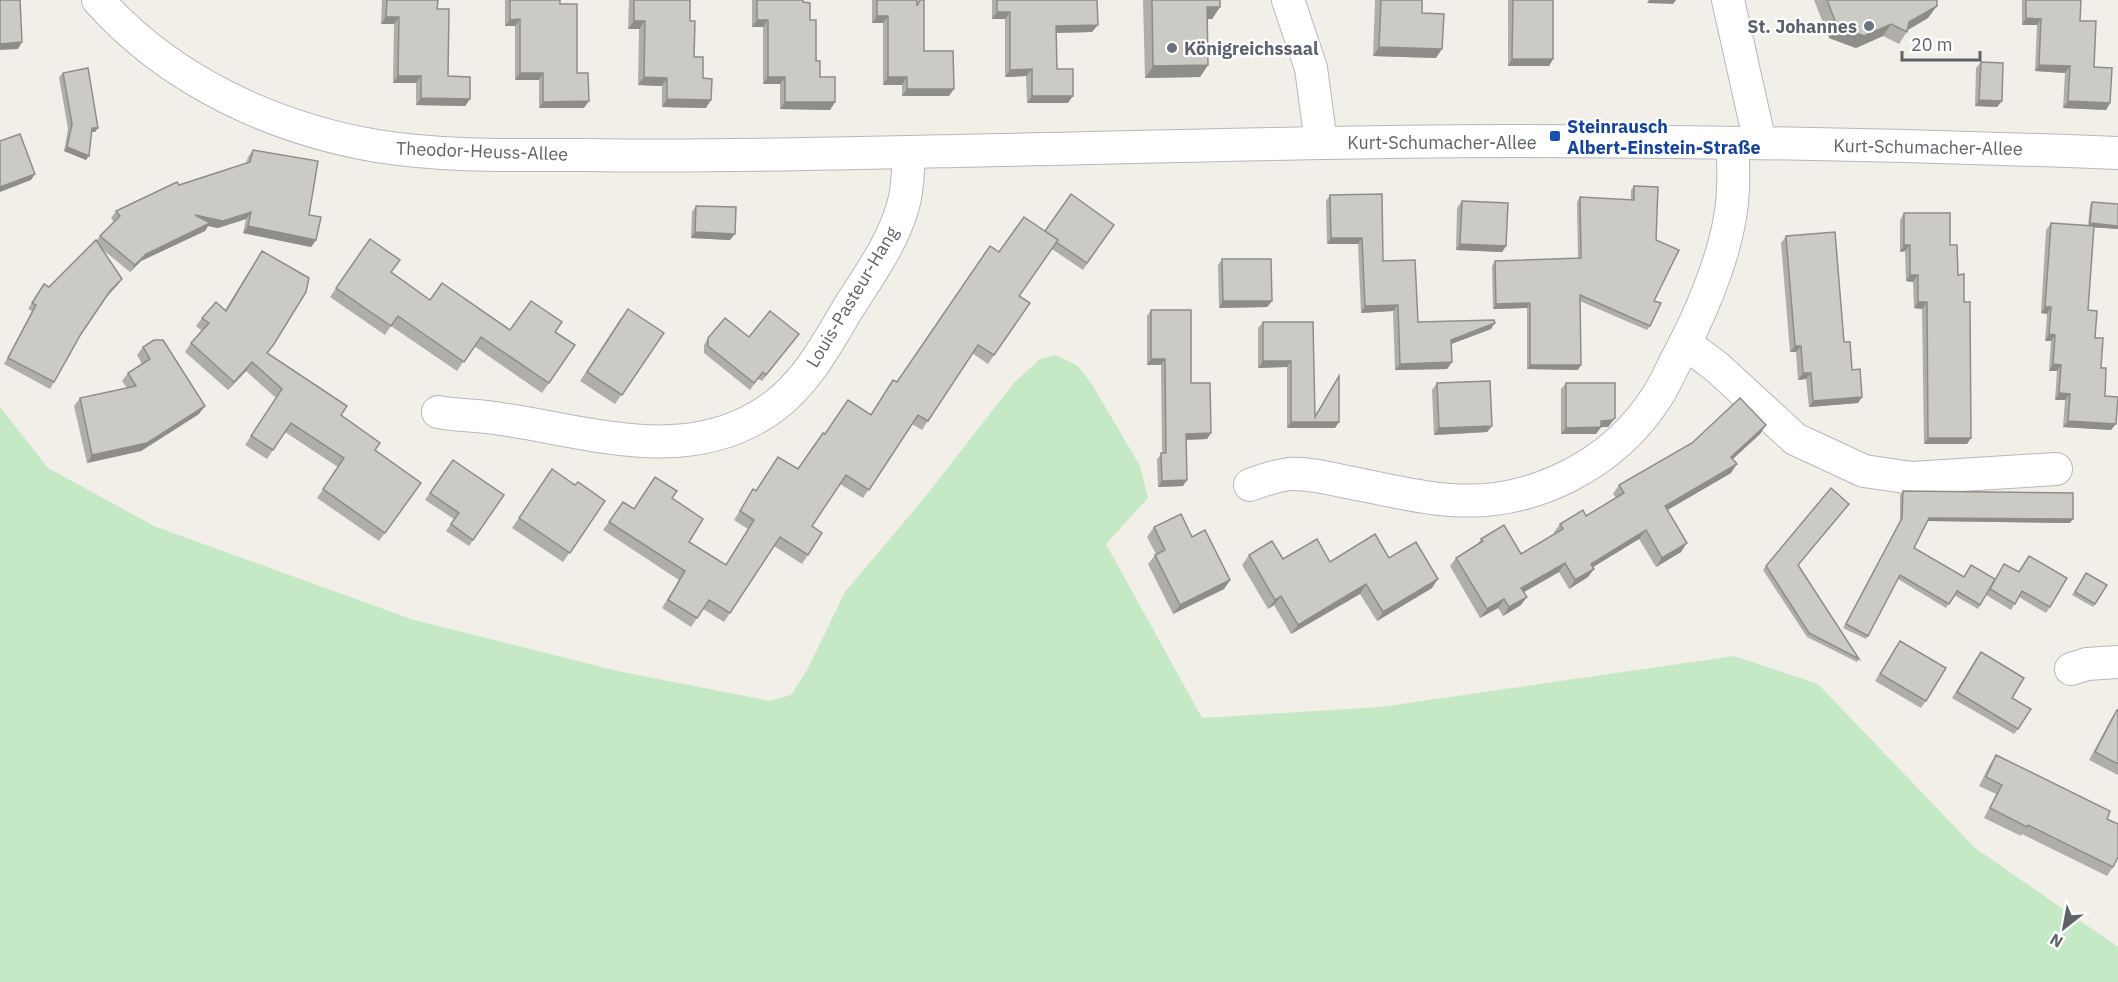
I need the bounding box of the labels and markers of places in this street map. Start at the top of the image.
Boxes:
place label: St. Johannes [1747,15,1857,38]
marker: St. Johannes [1862,19,1876,33]
place label: Königreichssaal [1184,37,1319,60]
marker: Königreichssaal [1165,41,1179,55]
place label: Steinrausch Albert-Einstein-Straße [1567,115,1761,159]
marker: Steinrausch Albert-Einstein-Straße [1548,129,1562,143]

